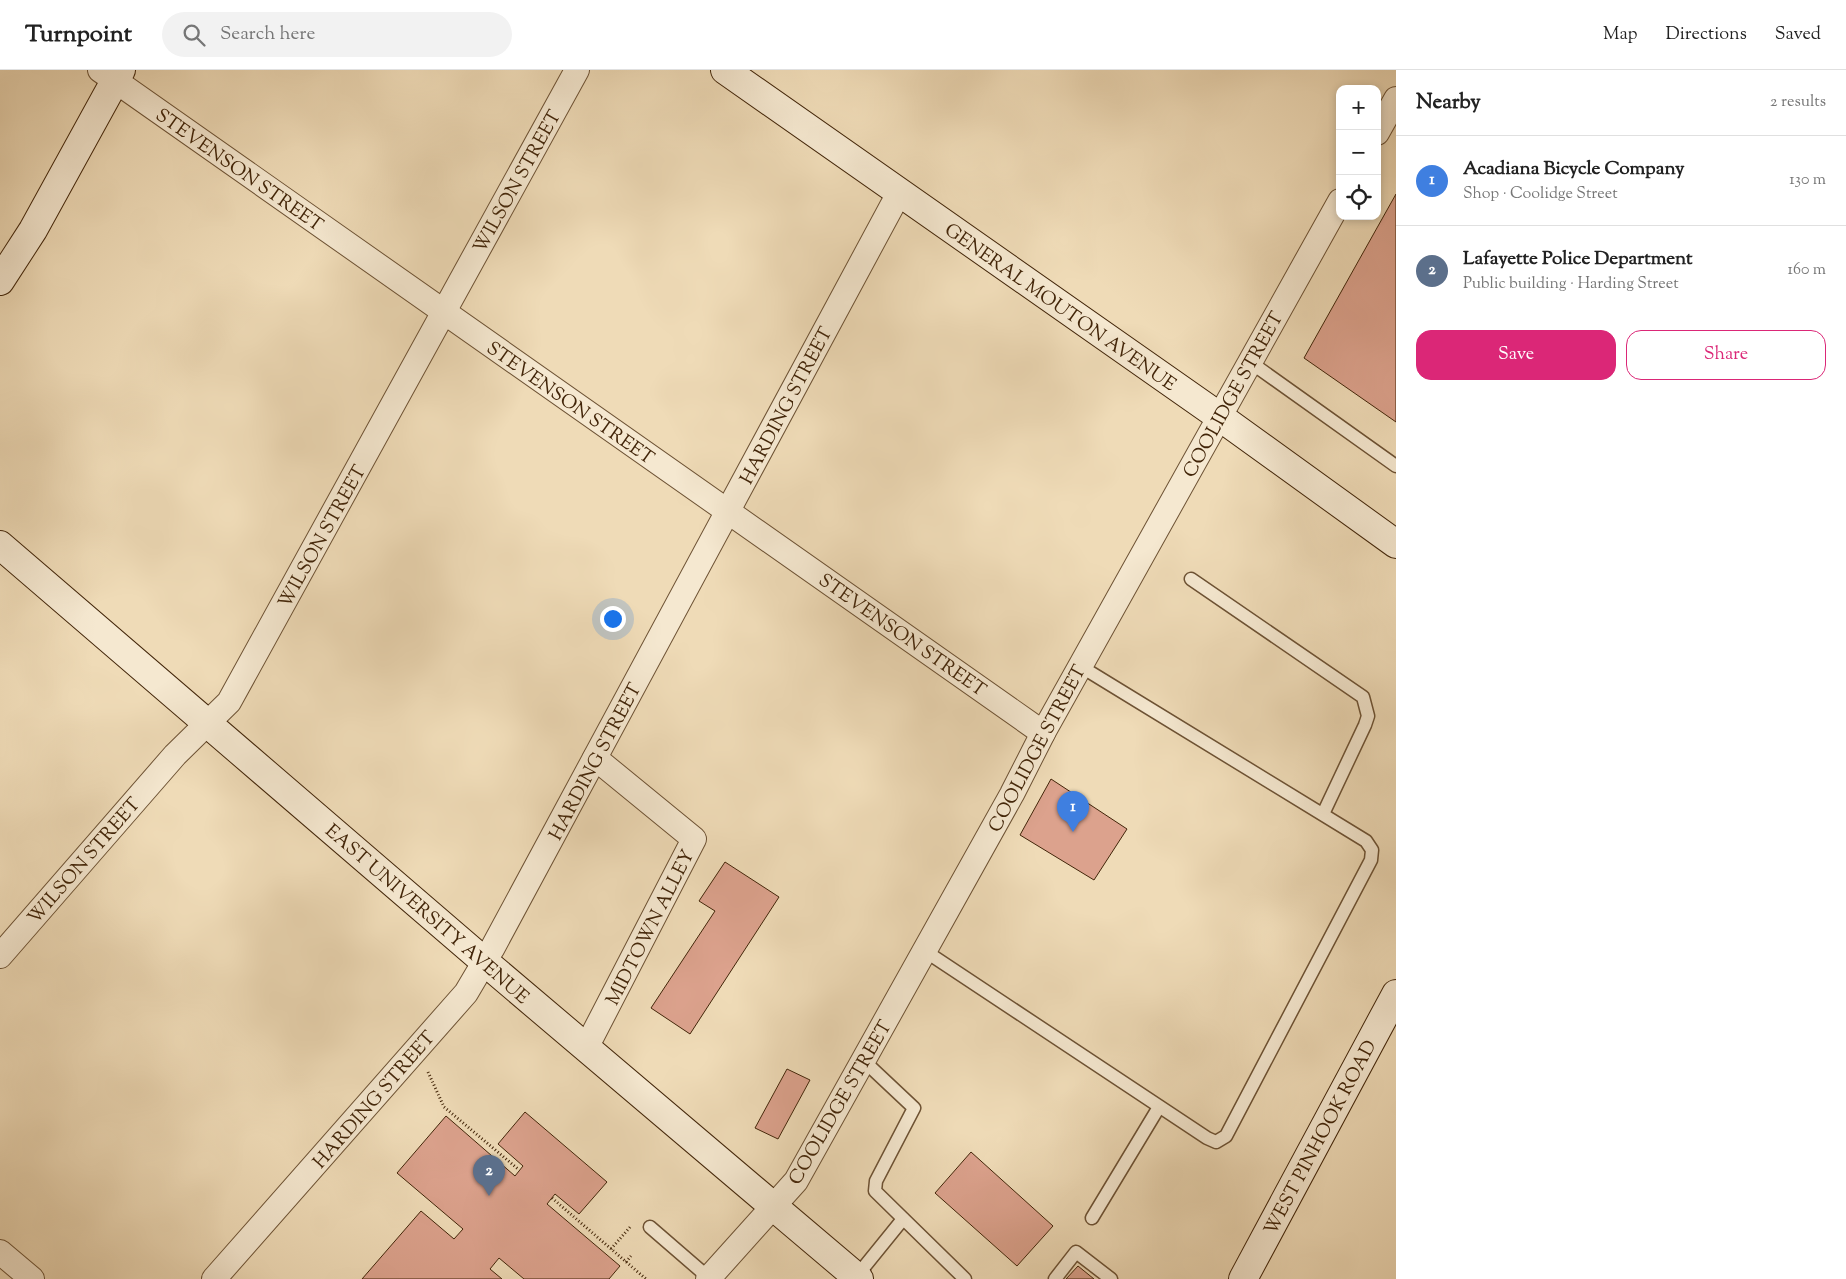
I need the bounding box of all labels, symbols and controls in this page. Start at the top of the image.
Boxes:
search box [162,12,512,57]
text: Turnpoint [25,18,132,52]
icon: search [180,21,208,49]
text: Search here [220,21,315,48]
text: Map [1603,22,1638,48]
text: Directions [1666,22,1747,48]
text: Saved [1775,22,1821,48]
map controls [1336,85,1381,220]
button: + [1336,85,1381,130]
text: Nearby [1416,88,1481,118]
text: 2 results [1770,91,1826,114]
street label: STEVENSON STREET [149,103,328,239]
street label: WILSON STREET [468,106,569,259]
button: − [1336,130,1381,175]
text: Acadiana Bicycle Company [1463,156,1685,183]
text: 1 [1429,169,1435,192]
text: 130 m [1789,169,1826,192]
button: locate [1336,175,1381,220]
text: Shop · Coolidge Street [1463,183,1618,206]
street label: GENERAL MOUTON AVENUE [938,217,1181,399]
text: Lafayette Police Department [1463,246,1693,273]
text: 2 [1428,259,1436,282]
text: 160 m [1788,259,1826,282]
text: Public building · Harding Street [1463,273,1679,296]
street label: COOLIDGE STREET [1177,307,1291,483]
street label: HARDING STREET [734,323,840,490]
button: Save [1416,330,1616,380]
button: Share [1626,330,1826,380]
street label: STEVENSON STREET [480,336,659,472]
street label: WILSON STREET [273,461,374,614]
street label: STEVENSON STREET [812,568,991,704]
your location [600,606,626,632]
street label: COOLIDGE STREET [983,661,1094,838]
street label: HARDING STREET [543,679,649,846]
pin: 1 [1057,791,1089,832]
street label: WILSON STREET [22,792,148,931]
street label: EAST UNIVERSITY AVENUE [318,819,535,1012]
street label: MIDTOWN ALLEY [600,845,702,1011]
street label: COOLIDGE STREET [783,1016,899,1191]
street label: HARDING STREET [307,1026,442,1175]
street label: WEST PINHOOK ROAD [1258,1036,1384,1241]
pin: 2 [473,1155,505,1196]

